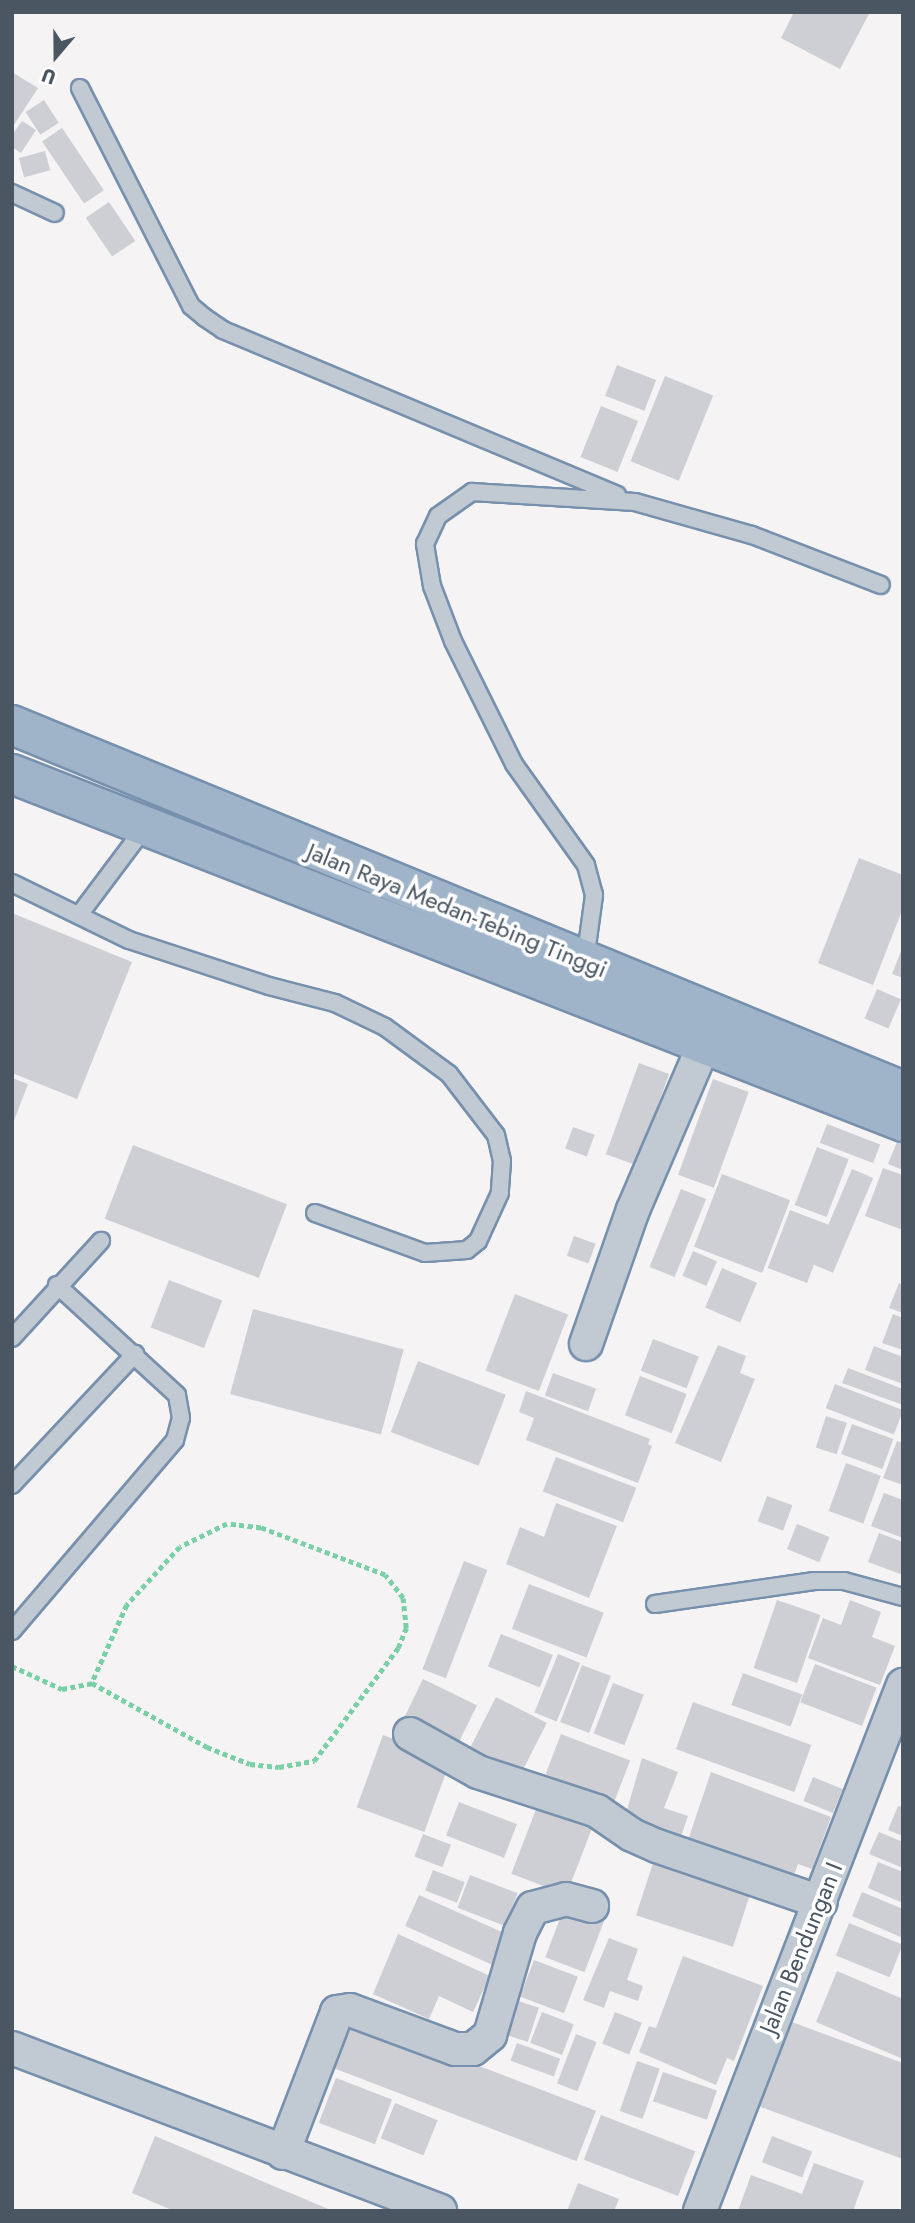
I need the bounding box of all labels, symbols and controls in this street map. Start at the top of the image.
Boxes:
north arrow [21,21,91,91]
text: U [38,61,60,91]
street label: Jalan Raya Medan-Tebing Tinggi [303,837,611,983]
street label: Jalan Bendungan I [754,1858,848,2038]

